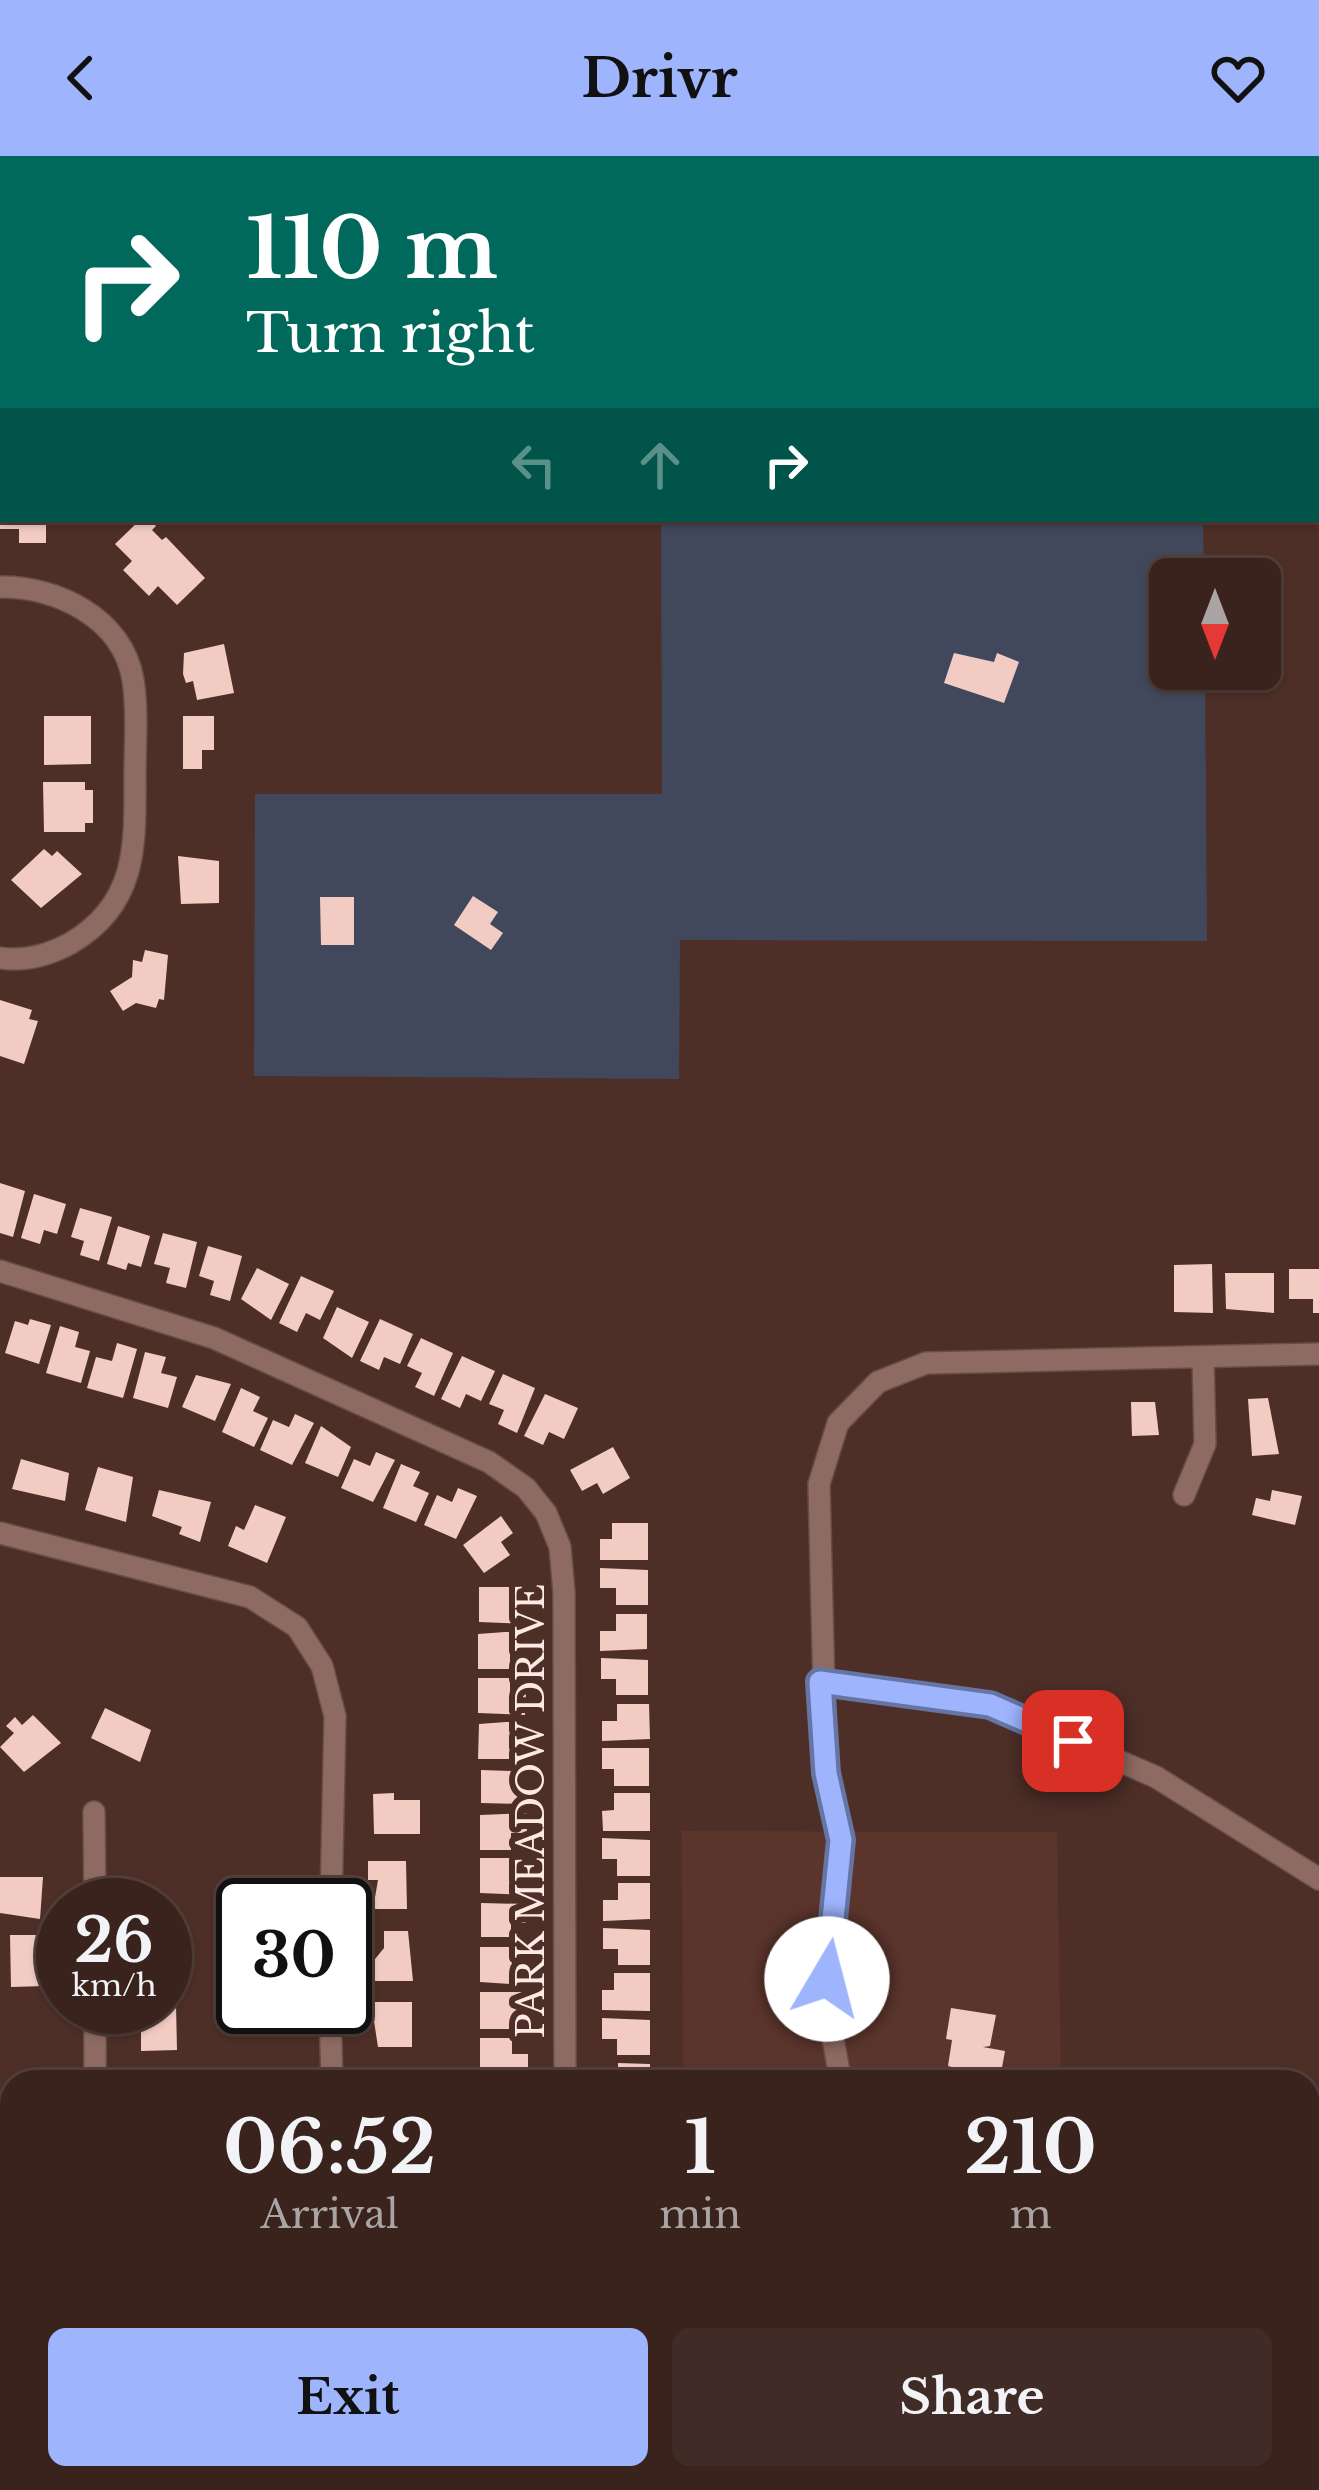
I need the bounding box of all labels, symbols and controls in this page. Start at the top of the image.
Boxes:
icon: back [48,45,114,111]
text: Drivr [581,45,738,112]
icon: heart [1205,45,1271,111]
text: 110 m [246,197,498,301]
icon: right [48,204,204,360]
text: Turn right [246,300,535,367]
icon: left [501,432,567,498]
icon: ahead [627,432,693,498]
icon: right [753,432,819,498]
north arrow [1149,558,1281,690]
map controls [1149,558,1281,690]
street label: PARK MEADOW DRIVE [509,1584,554,2038]
pin [1022,1690,1124,1792]
icon: arrive [1040,1708,1106,1774]
speed limit sign: 30 [216,1878,372,2034]
text: 26 [74,1904,154,1978]
position arrow [764,1916,890,2042]
text: km/h [71,1967,157,2004]
text: 06:52 [223,2103,436,2192]
text: 1 [685,2103,716,2192]
text: 210 [964,2103,1097,2192]
text: Arrival [261,2190,399,2239]
text: min [659,2190,741,2239]
text: m [1010,2190,1052,2239]
button: Exit [48,2328,648,2466]
button: Share [672,2328,1272,2466]

